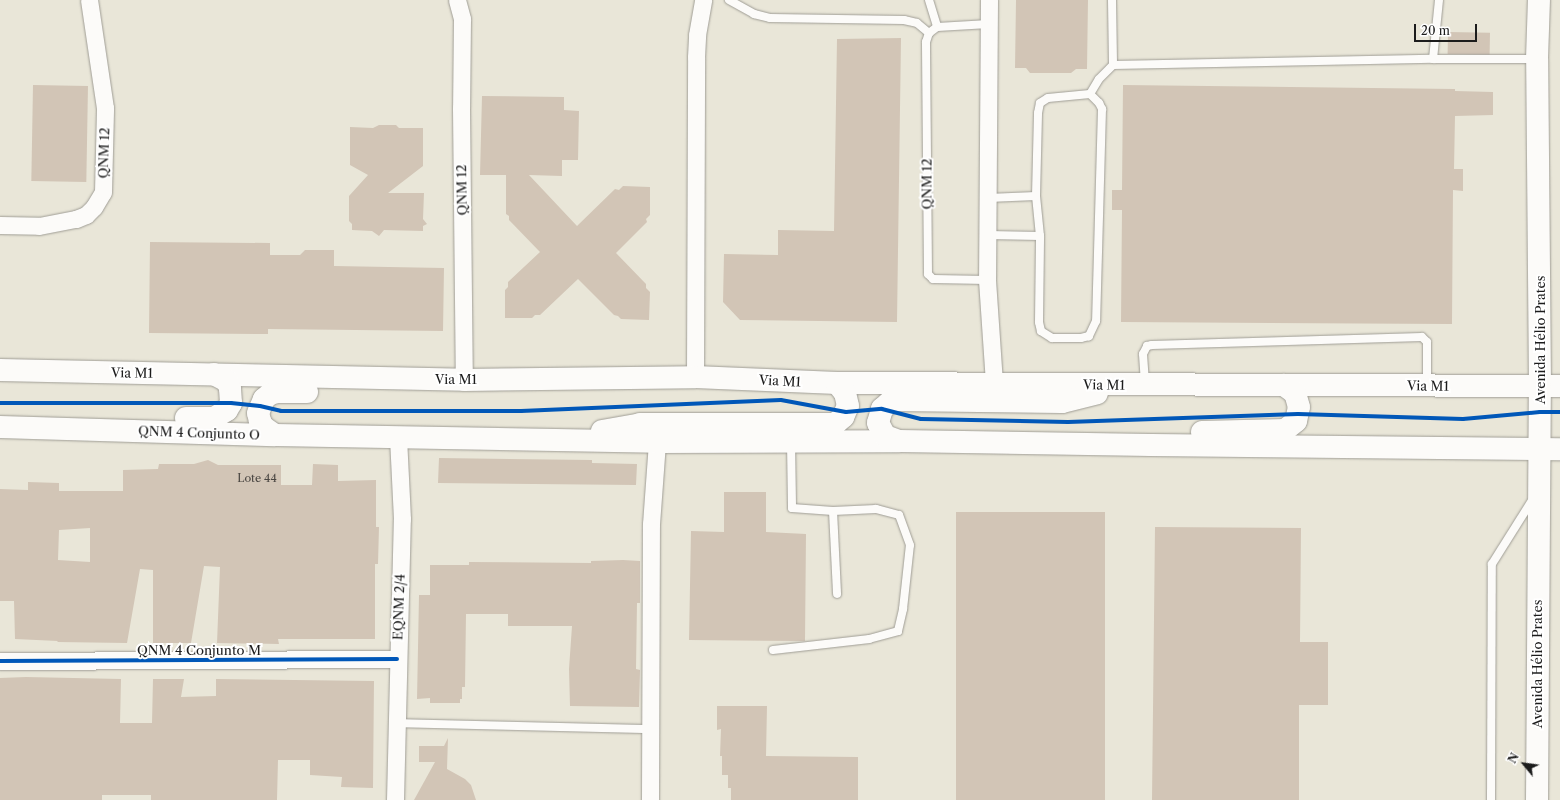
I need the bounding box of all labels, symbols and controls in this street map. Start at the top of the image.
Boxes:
scale bar [1416,16,1479,42]
text: 20 m [1421,23,1450,38]
street label: QNM 12 [95,127,113,179]
street label: QNM 12 [919,159,935,209]
street label: QNM 12 [454,164,470,216]
street label: Avenida Hélio Prates [1532,276,1548,404]
street label: Via M1 [111,365,153,381]
street label: Via M1 [435,371,477,387]
street label: Via M1 [758,372,802,390]
street label: Via M1 [1083,377,1125,393]
street label: Via M1 [1407,378,1449,394]
street label: QNM 4 Conjunto O [138,423,260,443]
house number: Lote 44 [237,471,277,485]
street label: EQNM 2/4 [390,574,408,640]
street label: Avenida Hélio Prates [1529,600,1545,728]
street label: QNM 4 Conjunto M [137,642,261,658]
north arrow [1504,744,1544,784]
text: N [1505,751,1522,766]

